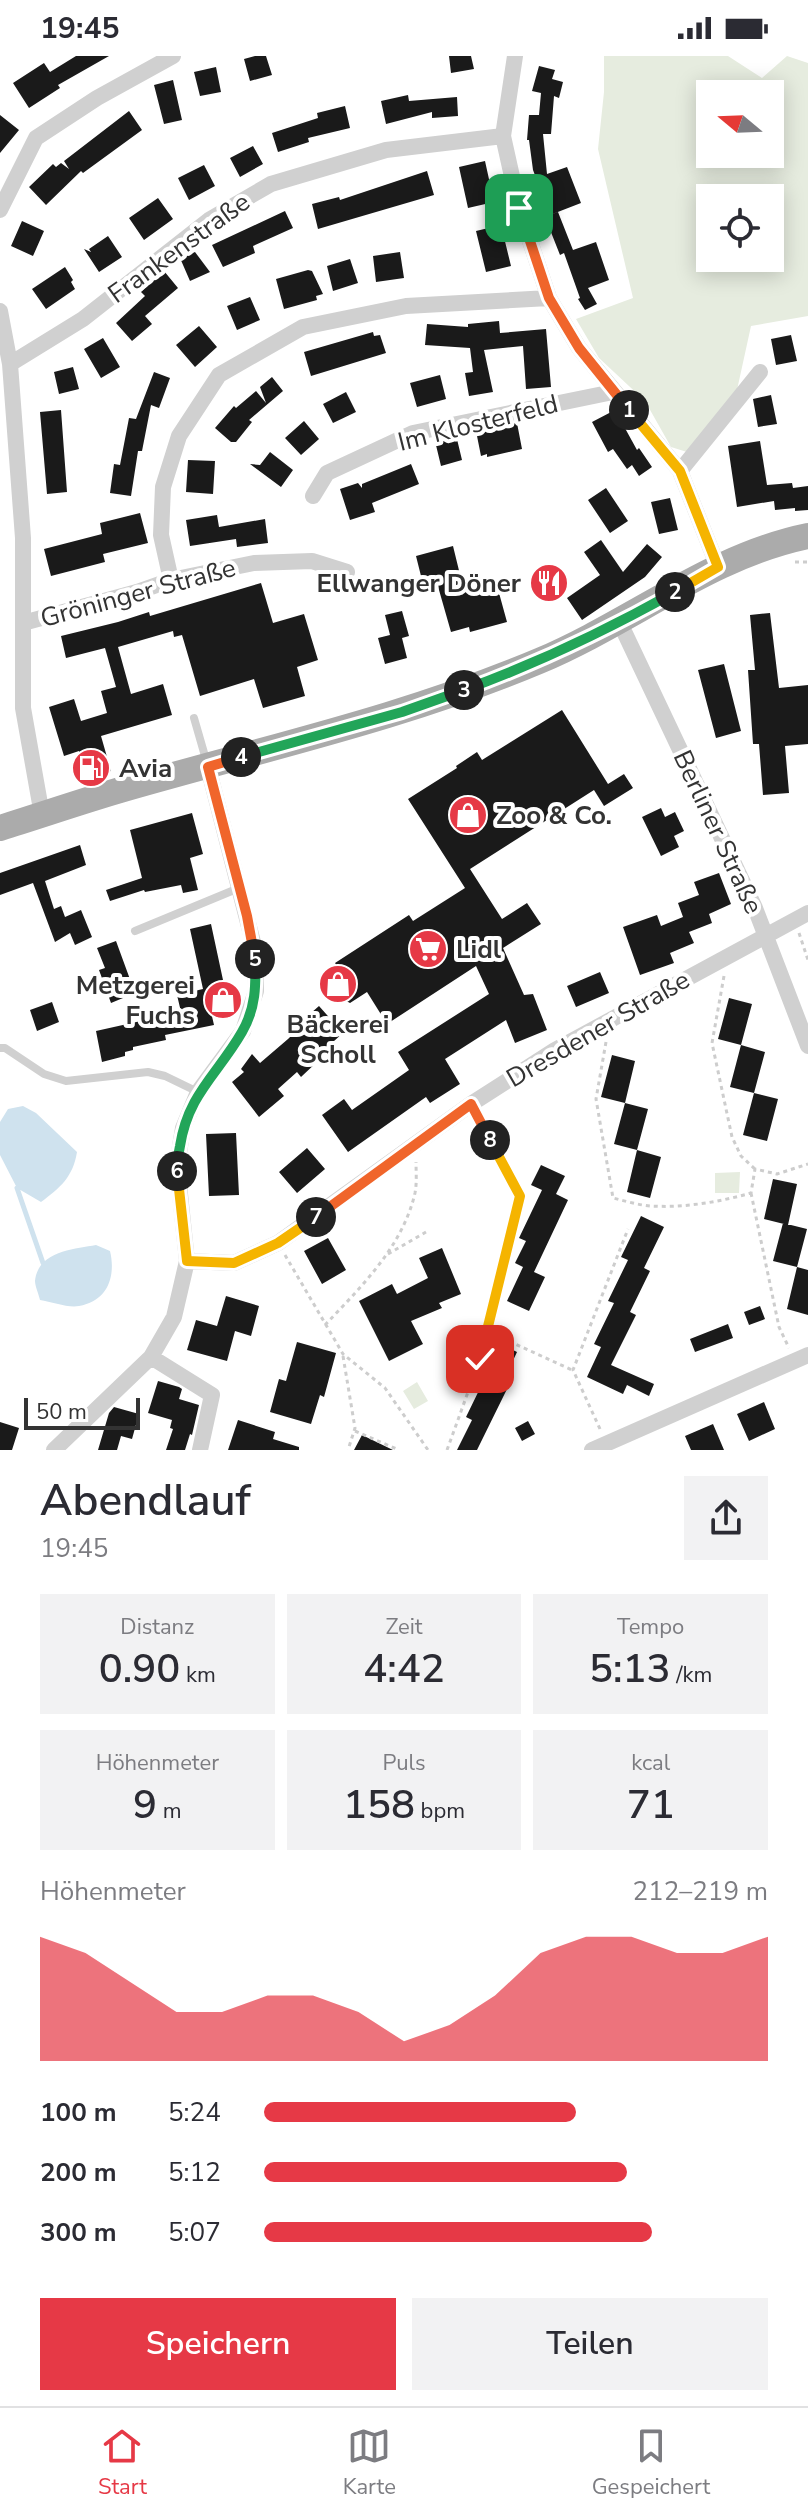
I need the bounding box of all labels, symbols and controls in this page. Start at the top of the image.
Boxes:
text: 19:45 [40,8,119,49]
north arrow [696,80,784,168]
map controls [696,80,784,272]
pin [485,174,553,242]
button: locate [696,184,784,272]
street label: Frankenstraße [101,185,257,311]
icon: arrive [497,186,541,230]
street label: Im Klosterfeld [394,386,562,460]
pin: 1 [609,390,649,430]
text: 1 [622,395,636,425]
street label: Gröninger Straße [36,550,240,636]
restaurant icon: Ellwanger Döner [528,562,570,604]
place label: Ellwanger Döner [317,566,522,601]
pin: 2 [655,572,695,612]
text: 2 [668,577,682,607]
pin: 3 [444,670,484,710]
text: 3 [457,675,471,705]
pin: 4 [221,737,261,777]
text: 4 [234,742,248,772]
street label: Berliner Straße [665,744,771,920]
fuel station icon: Avia [70,747,112,789]
place label: Avia [119,751,172,786]
shop icon: Zoo & Co. [447,794,489,836]
place label: Zoo & Co. [496,798,612,833]
supermarket icon: Lidl [407,928,449,970]
place label: Lidl [456,932,502,967]
pin: 5 [235,939,275,979]
text: 5 [248,944,262,974]
street label: Dresdener Straße [500,962,696,1096]
shop icon: Bäckerei Scholl [317,963,359,1005]
place label: Metzgerei Fuchs [76,968,195,1033]
shop icon: Metzgerei Fuchs [202,979,244,1021]
place label: Bäckerei Scholl [287,1007,389,1072]
pin: 8 [470,1120,510,1160]
text: 8 [483,1125,497,1155]
pin: 6 [157,1151,197,1191]
text: 6 [170,1156,184,1186]
pin: 7 [296,1197,336,1237]
text: 7 [309,1202,323,1232]
pin [446,1325,514,1393]
icon: check [458,1337,502,1381]
scale bar [24,1394,140,1430]
text: 50 m [36,1397,87,1427]
text: Abendlauf [40,1471,251,1531]
button: share [684,1476,768,1560]
text: 19:45 [40,1531,108,1566]
text: Distanz [120,1612,194,1642]
text: Zeit [385,1612,423,1642]
text: Tempo [617,1612,684,1642]
text: 0.90 [99,1642,180,1696]
text: 4:42 [363,1642,445,1696]
text: 5:13 [589,1642,671,1696]
text: km [180,1660,216,1690]
text: /km [671,1660,712,1690]
text: Höhenmeter [96,1748,219,1778]
text: Puls [382,1748,426,1778]
text: kcal [631,1748,670,1778]
text: 9 [133,1778,157,1832]
text: 158 [343,1778,415,1832]
text: 71 [627,1778,675,1832]
text: m [157,1796,182,1826]
text: bpm [415,1796,465,1826]
text: Höhenmeter [40,1874,186,1909]
text: 212–219 m [632,1874,768,1909]
text: 100 m [40,2095,117,2130]
text: 5:24 [168,2095,221,2130]
text: 200 m [40,2155,117,2190]
text: 5:12 [168,2155,221,2190]
text: 300 m [40,2215,117,2250]
text: 5:07 [168,2215,221,2250]
button: Speichern [40,2298,396,2390]
button: Teilen [412,2298,768,2390]
tab: Start [98,2424,147,2502]
tab: Karte [343,2424,396,2502]
tab: Gespeichert [592,2424,710,2502]

